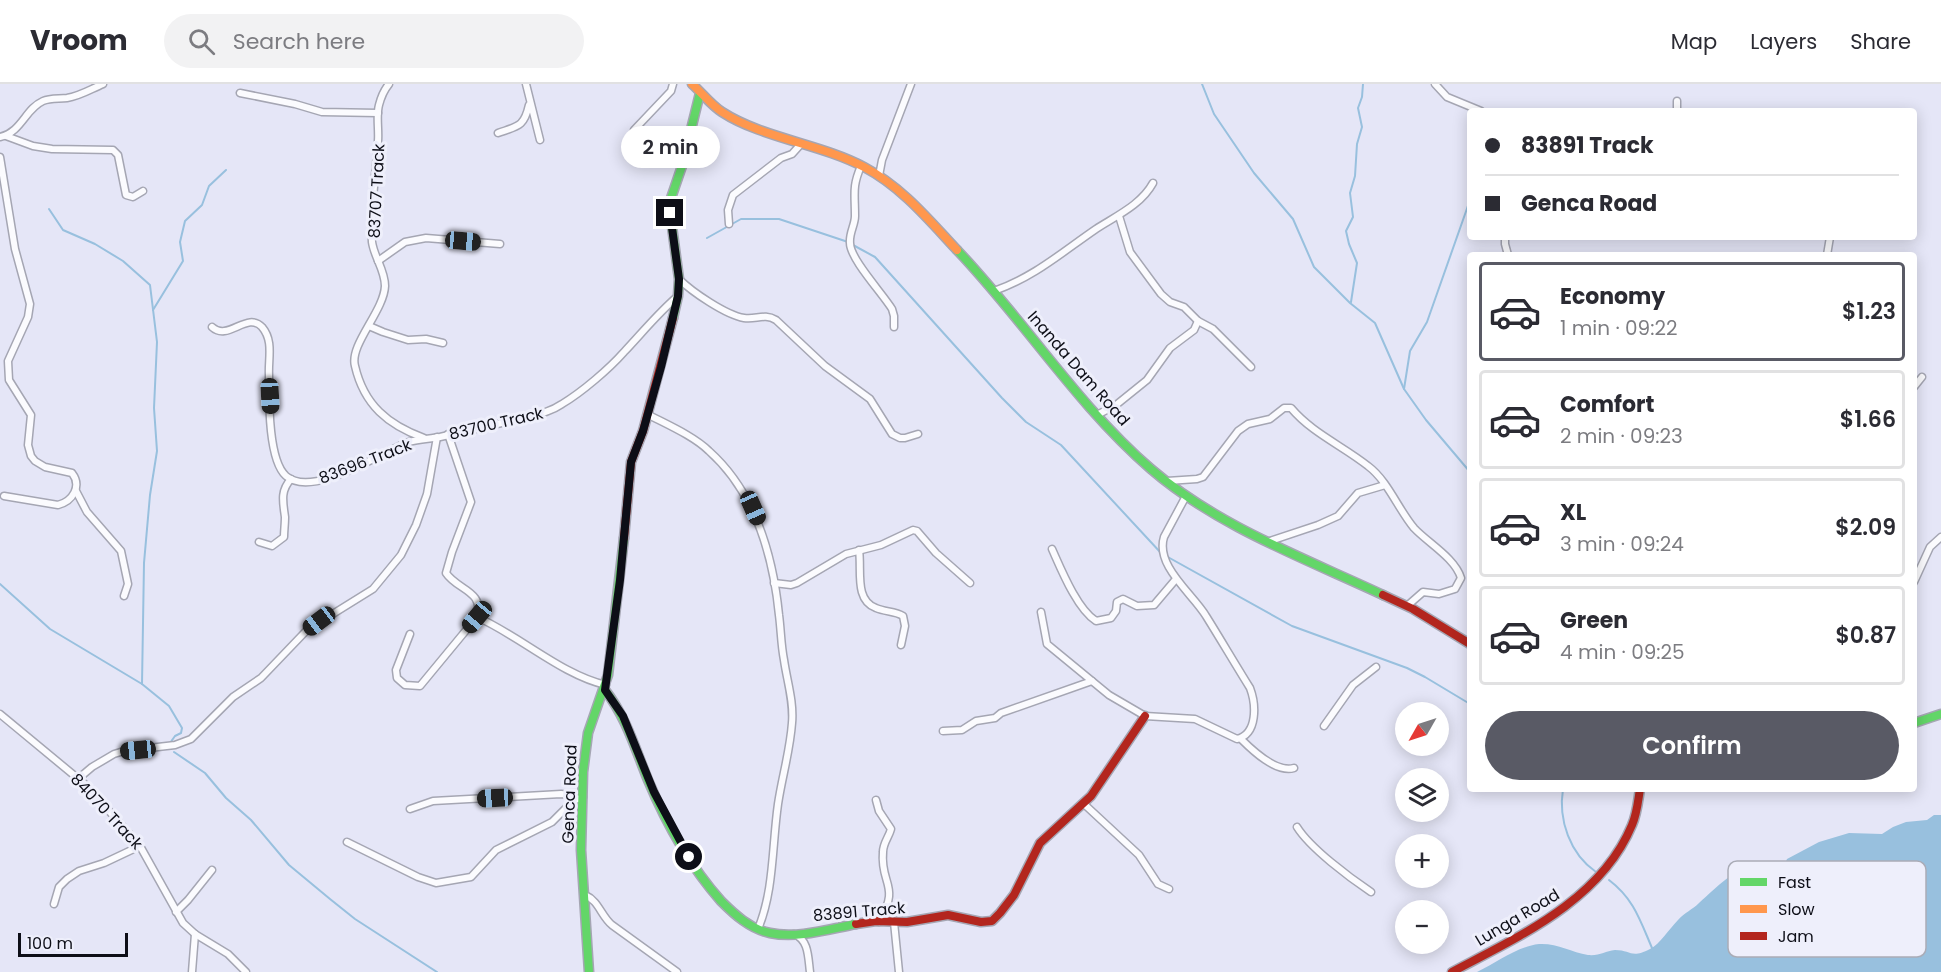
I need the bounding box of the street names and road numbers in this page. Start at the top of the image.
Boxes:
street label: 83707 Track [363,142,391,239]
street label: Inanda Dam Road [1022,306,1135,431]
street label: 83700 Track [447,401,546,445]
street label: 83696 Track [316,433,416,490]
street label: Genca Road [556,744,583,844]
street label: 84070 Track [65,768,149,855]
street label: Lunga Road [1471,883,1564,952]
street label: 83891 Track [812,896,907,927]

